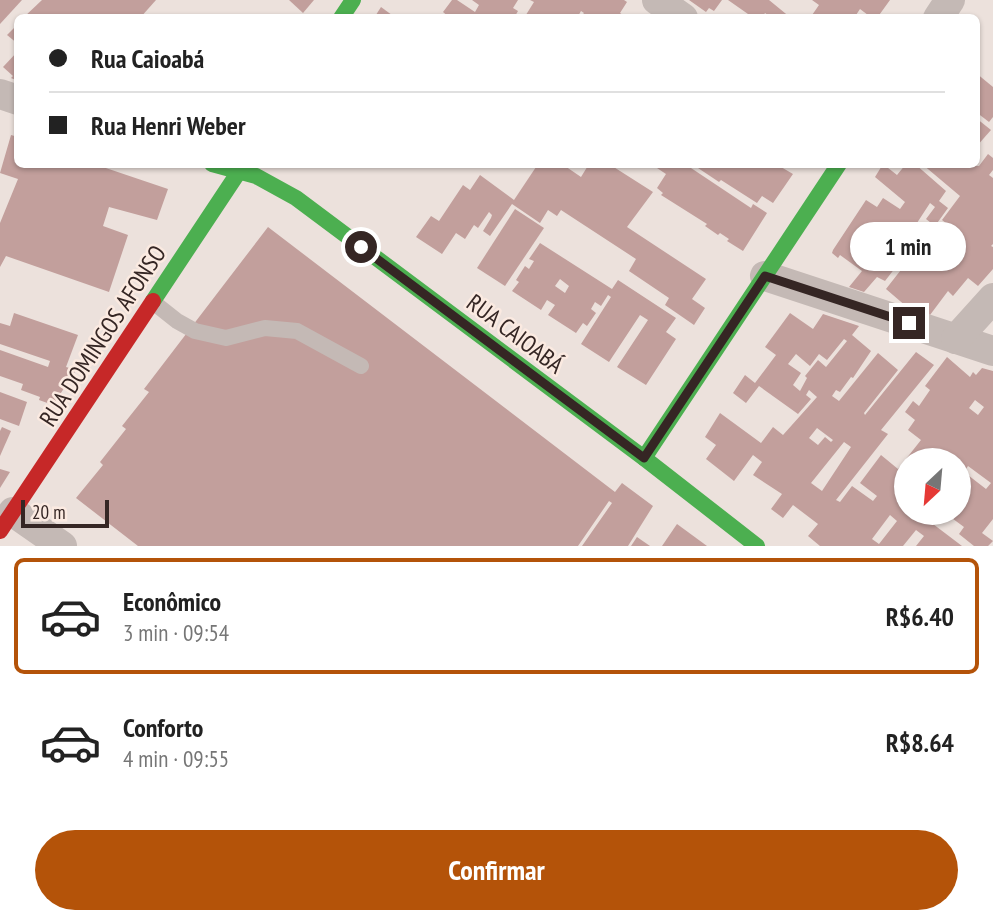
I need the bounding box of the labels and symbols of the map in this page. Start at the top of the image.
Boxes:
callout: 1 min [851,222,967,270]
route start [345,231,377,263]
street label: RUA DOMINGOS AFONSO [32,239,173,432]
street label: RUA CAIOABÁ [461,287,571,381]
route end [893,307,925,339]
north arrow [894,448,971,525]
scale bar [21,497,108,529]

